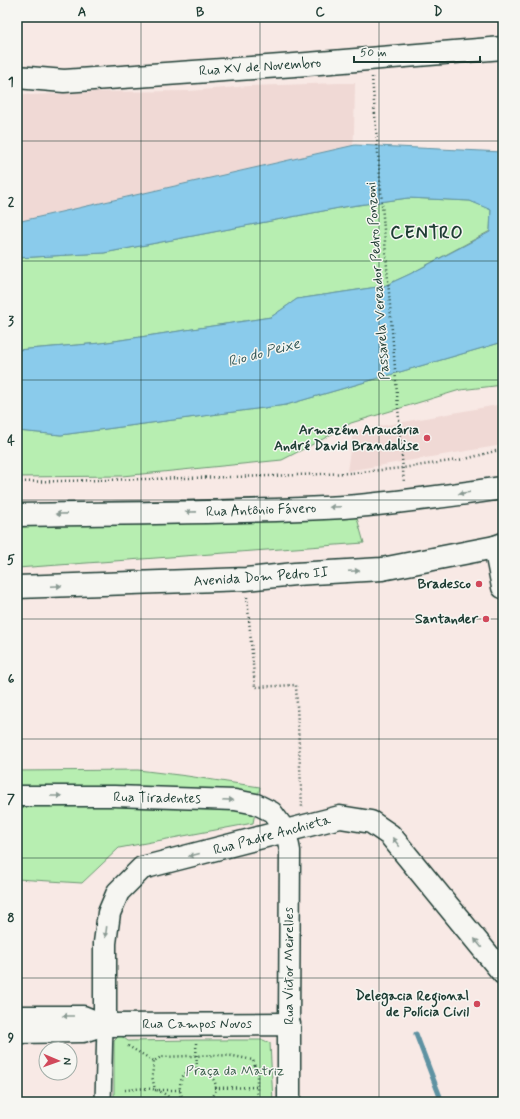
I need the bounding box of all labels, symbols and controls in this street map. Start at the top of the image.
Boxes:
text: A [78,4,86,21]
text: B [196,4,205,21]
text: C [315,4,325,21]
text: D [434,4,443,21]
scale bar [354,38,480,64]
text: 50 m [360,45,387,61]
street label: Rua XV de Novembro [198,54,322,80]
text: 1 [8,74,14,91]
street label: Passarela Vereador Pedro Ponzoni [362,181,394,381]
text: 2 [8,194,15,211]
district label: CENTRO [390,221,464,245]
text: 3 [8,313,14,330]
water label: Rio do Peixe [226,334,303,372]
place label: Armazém Araucária André David Brandalise [274,421,419,455]
text: 4 [7,433,15,450]
marker: Armazém Araucária André David Brandalise [422,433,432,443]
one-way arrow [458,490,470,496]
street label: Rua Antônio Fávero [205,499,317,521]
one-way arrow [328,504,341,510]
one-way arrow [184,509,197,515]
one-way arrow [54,511,67,517]
text: 5 [7,552,15,569]
street label: Avenida Dom Pedro II [193,563,329,591]
one-way arrow [348,568,361,574]
place label: Bradesco [418,575,472,593]
marker: Bradesco [474,579,484,589]
one-way arrow [50,583,63,589]
place label: Santander [415,610,478,628]
marker: Santander [481,614,491,624]
text: 6 [8,671,15,688]
street label: Rua Tiradentes [113,788,201,808]
text: 7 [7,791,15,808]
one-way arrow [50,793,63,799]
one-way arrow [222,796,234,803]
street label: Rua Padre Anchieta [211,811,333,859]
one-way arrow [392,837,401,848]
one-way arrow [188,852,200,858]
street label: Rua Victor Meirelles [280,907,298,1025]
text: 8 [7,910,15,927]
one-way arrow [103,926,109,938]
one-way arrow [474,937,483,948]
place label: Delegacia Regional de Polícia Civil [355,987,469,1021]
marker: Delegacia Regional de Polícia Civil [472,999,482,1009]
one-way arrow [61,1013,74,1019]
street label: Rua Campos Novos [142,1015,252,1033]
text: 9 [8,1030,15,1047]
north arrow [38,1041,78,1081]
text: N [60,1057,74,1065]
park label: Praça da Matriz [186,1062,285,1080]

